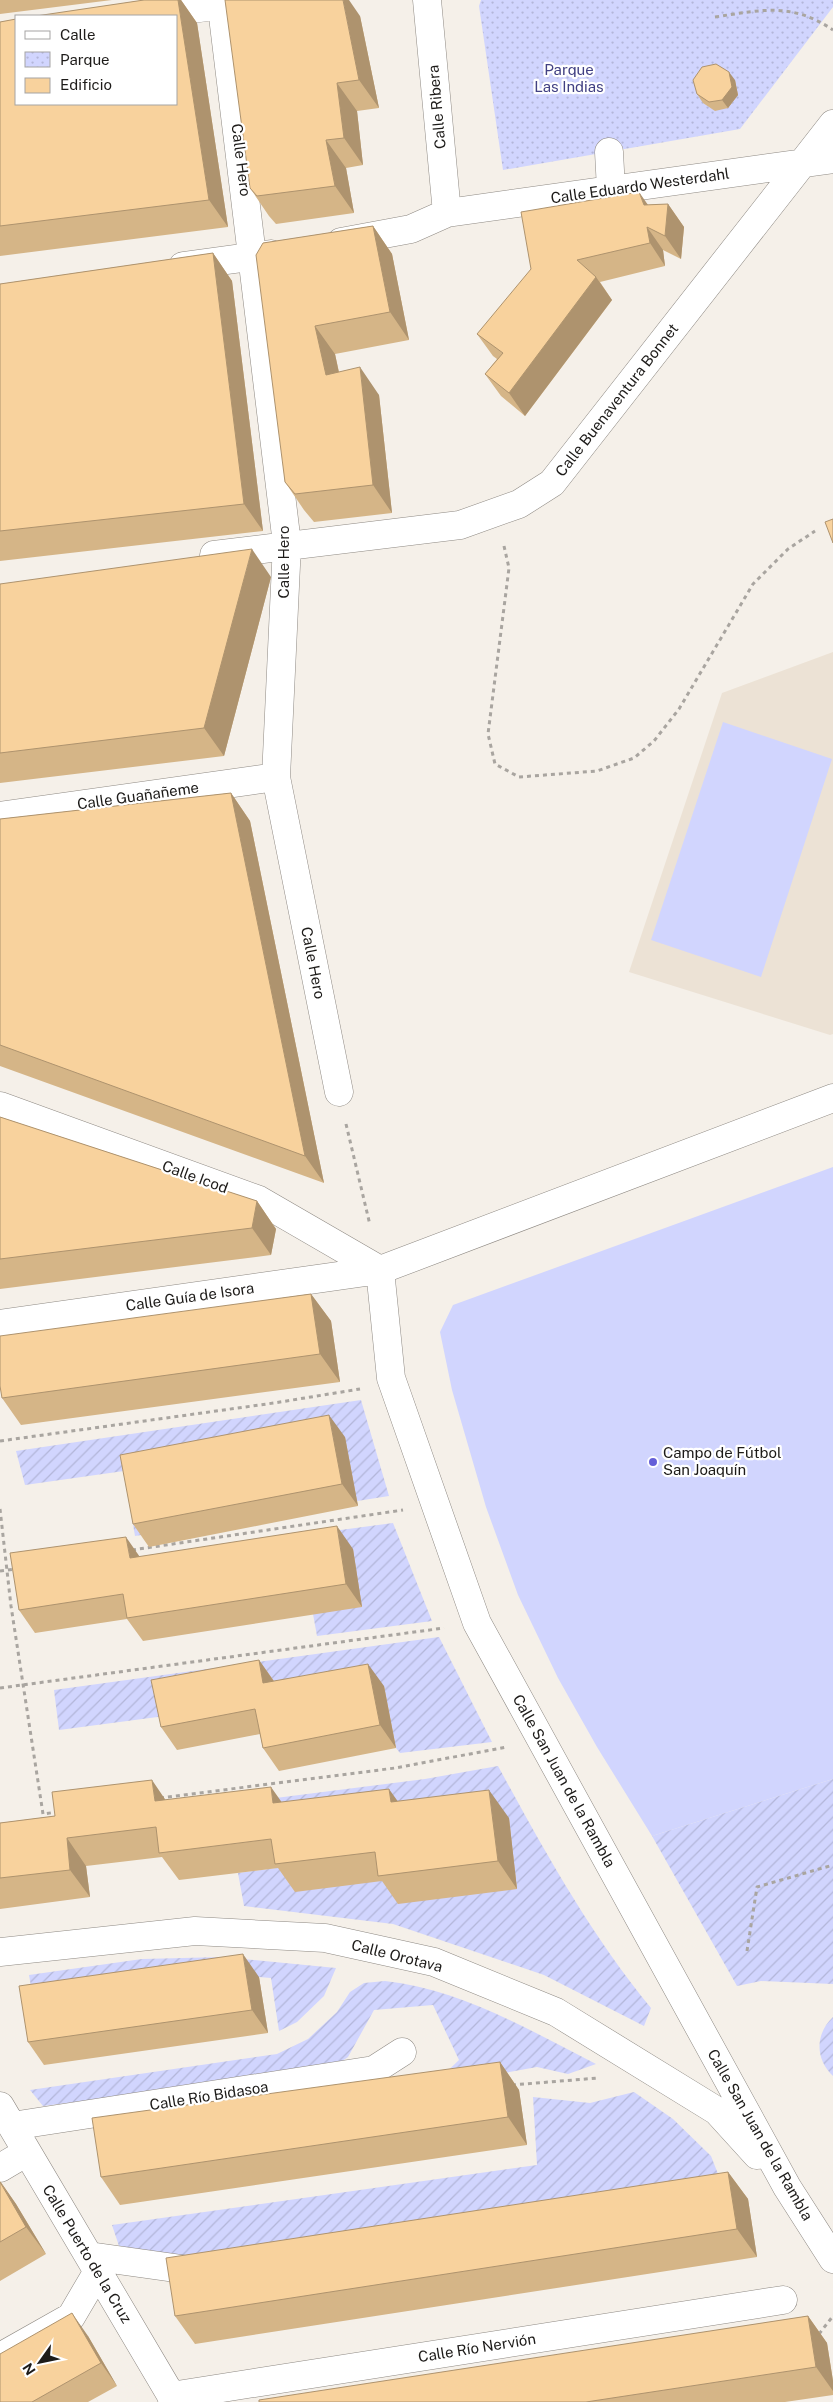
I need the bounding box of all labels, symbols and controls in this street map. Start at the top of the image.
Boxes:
legend [15,15,178,105]
text: Calle [60,26,96,43]
text: Parque [60,51,110,68]
park label: Parque Las Indias [534,61,604,95]
street label: Calle Ribera [424,64,449,150]
text: Edificio [60,76,112,93]
street label: Calle Hero [229,123,254,197]
street label: Calle Eduardo Westerdahl [549,165,730,206]
street label: Calle Buenaventura Bonnet [552,320,682,479]
street label: Calle Hero [275,525,292,599]
street label: Calle Guañañeme [76,779,200,812]
street label: Calle Hero [298,925,329,1000]
street label: Calle Icod [160,1157,230,1196]
street label: Calle Guía de Isora [125,1279,255,1314]
place label: Campo de Fútbol San Joaquín [663,1444,782,1478]
marker: Campo de Fútbol San Joaquín [647,1456,659,1468]
street label: Calle San Juan de la Rambla [510,1691,619,1870]
street label: Calle Orotava [350,1936,444,1975]
street label: Calle San Juan de la Rambla [704,2046,817,2223]
street label: Calle Río Bidasoa [148,2078,269,2113]
street label: Calle Puerto de la Cruz [39,2181,135,2326]
street label: Calle Río Nervión [417,2330,537,2365]
north arrow [15,2337,65,2387]
text: N [19,2360,39,2378]

